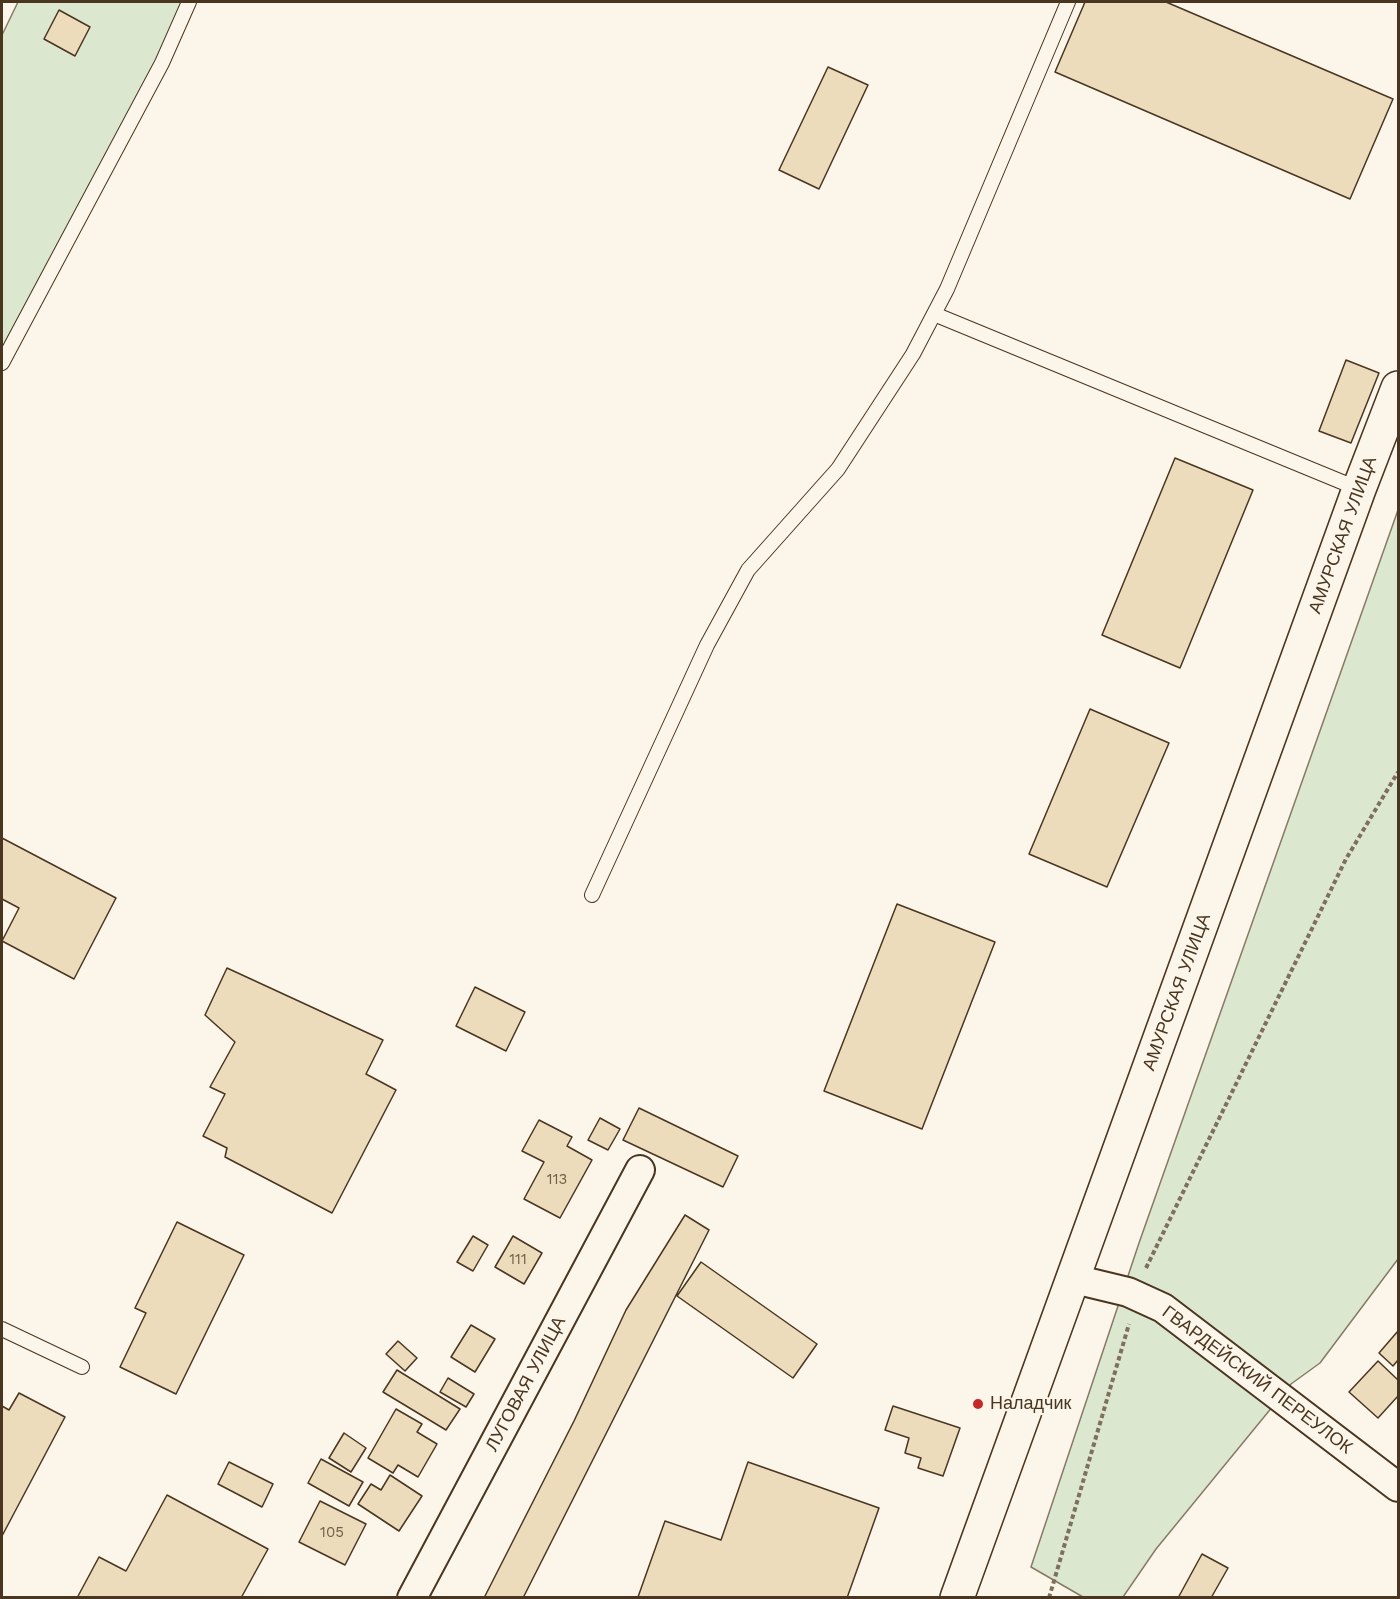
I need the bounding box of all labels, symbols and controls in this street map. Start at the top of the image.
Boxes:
street label: АМУРСКАЯ УЛИЦА [1305,453,1381,617]
street label: АМУРСКАЯ УЛИЦА [1139,910,1215,1074]
house number: 113 [547,1171,567,1189]
house number: 111 [509,1251,527,1269]
street label: ГВАРДЕЙСКИЙ ПЕРЕУЛОК [1158,1301,1356,1459]
street label: ЛУГОВАЯ УЛИЦА [481,1313,571,1455]
place label: Наладчик [990,1393,1071,1415]
marker: Наладчик [971,1397,985,1411]
house number: 105 [320,1524,344,1542]

